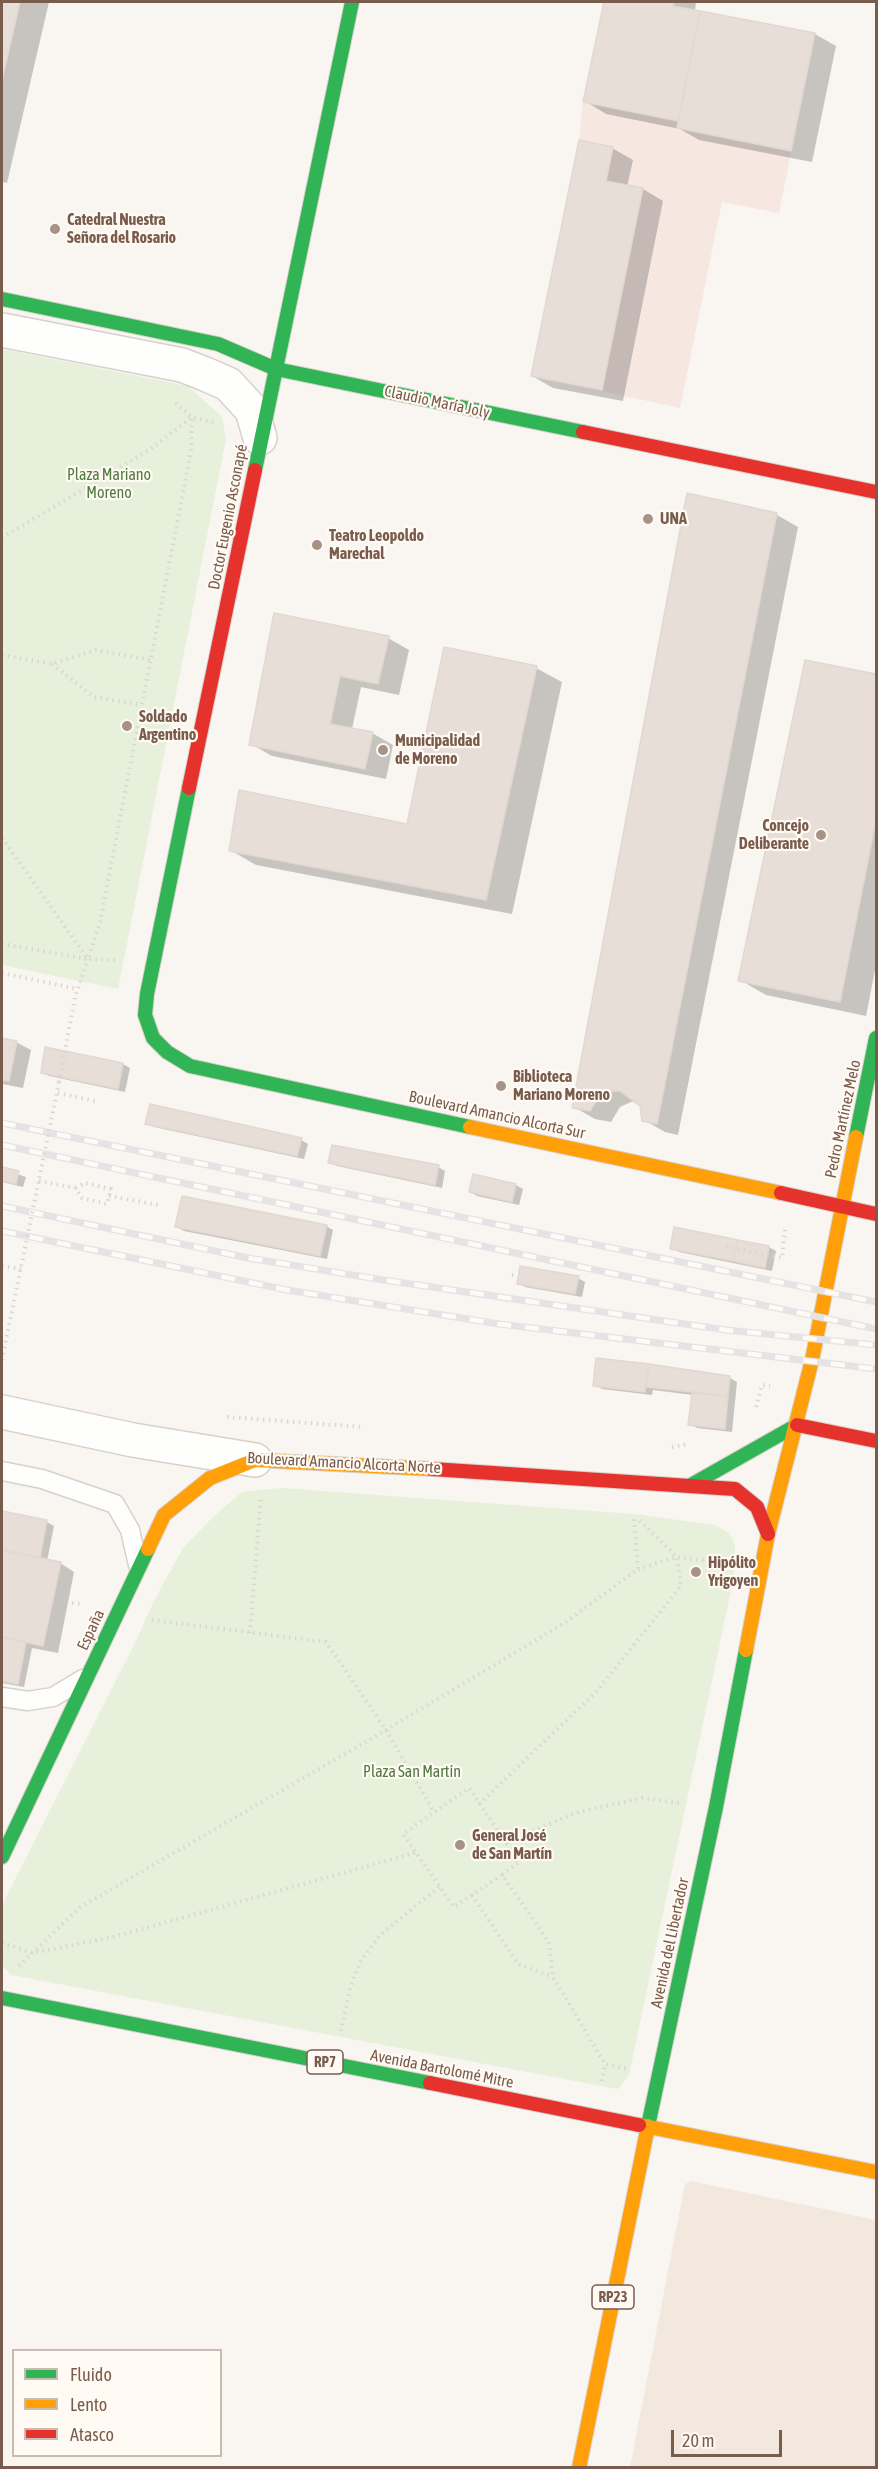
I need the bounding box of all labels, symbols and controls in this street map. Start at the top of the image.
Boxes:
place label: Catedral Nuestra Señora del Rosario [67,210,176,248]
marker: Catedral Nuestra Señora del Rosario [48,222,62,236]
street label: Claudio María Joly [383,381,491,423]
street label: Doctor Eugenio Asconapé [204,443,252,591]
park label: Plaza Mariano Moreno [67,465,151,503]
place label: UNA [660,509,687,529]
marker: UNA [641,512,655,526]
place label: Teatro Leopoldo Marechal [329,526,424,564]
marker: Teatro Leopoldo Marechal [310,538,324,552]
place label: Soldado Argentino [139,707,196,745]
marker: Soldado Argentino [120,719,134,733]
place label: Municipalidad de Moreno [395,731,480,769]
marker: Municipalidad de Moreno [376,743,390,757]
place label: Concejo Deliberante [739,816,809,854]
marker: Concejo Deliberante [814,828,828,842]
street label: Pedro Martínez Melo [821,1058,865,1180]
place label: Biblioteca Mariano Moreno [513,1067,610,1105]
marker: Biblioteca Mariano Moreno [494,1079,508,1093]
street label: Boulevard Amancio Alcorta Sur [407,1087,587,1143]
street label: Boulevard Amancio Alcorta Norte [247,1448,441,1478]
place label: Hipólito Yrigoyen [708,1553,758,1591]
marker: Hipólito Yrigoyen [689,1565,703,1579]
street label: España [73,1607,109,1653]
park label: Plaza San Martín [363,1762,461,1782]
place label: General José de San Martín [472,1826,552,1864]
marker: General José de San Martín [453,1838,467,1852]
street label: Avenida del Libertador [647,1876,693,2010]
street label: Avenida Bartolomé Mitre [369,2046,515,2092]
road number: RP7 [307,2050,343,2074]
road number: RP23 [592,2285,634,2309]
legend [12,2349,222,2457]
text: Fluido [70,2364,112,2385]
text: Lento [70,2394,107,2415]
scale bar [674,2418,785,2456]
text: Atasco [70,2424,114,2445]
text: 20 m [682,2430,714,2451]

